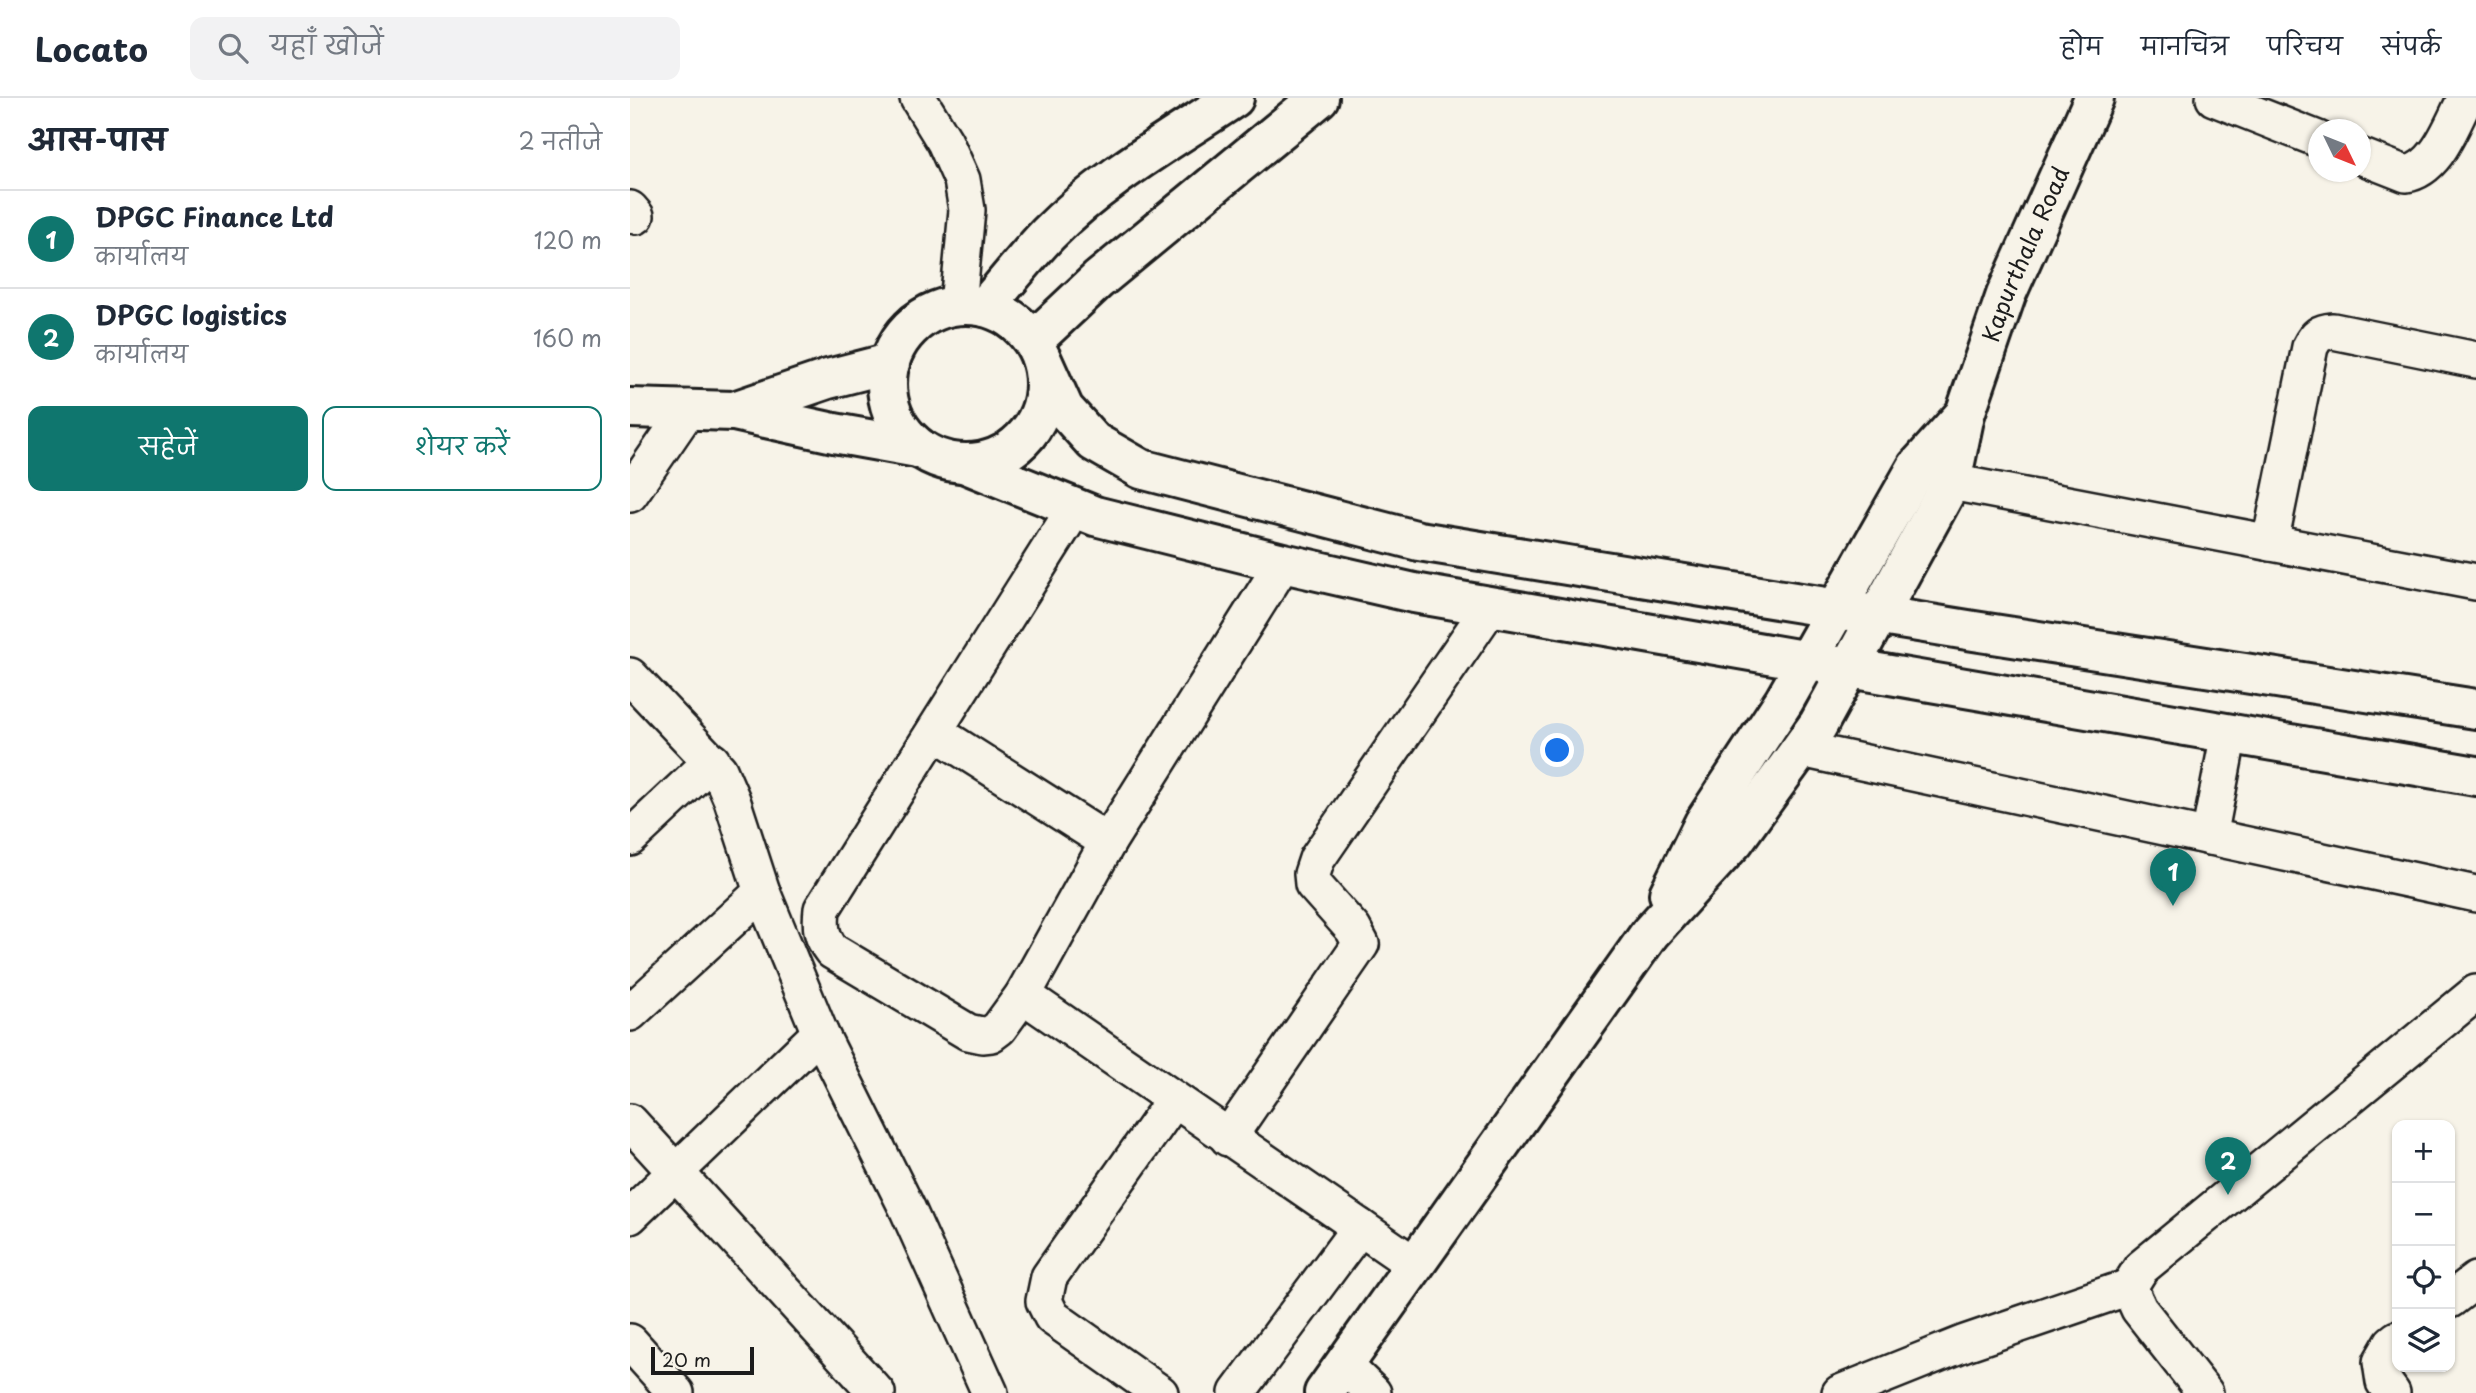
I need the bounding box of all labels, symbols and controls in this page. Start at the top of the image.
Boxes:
search box [190,17,680,80]
text: Locato [35,23,148,73]
text: यहाँ खोजें [270,25,383,64]
text: होम [2060,27,2103,63]
text: मानचित्र [2141,27,2229,63]
text: परिचय [2267,27,2343,63]
text: संपर्क [2381,27,2441,63]
icon: search [214,29,252,67]
text: आस-पास [28,116,167,161]
north arrow [2308,119,2371,182]
text: 2 नतीजे [519,123,602,158]
street label: Kapurthala Road [1972,160,2077,346]
text: DPGC Finance Ltd [95,197,334,236]
text: 1 [46,222,57,257]
text: 120 m [534,222,602,257]
text: कार्यालय [95,238,188,273]
text: DPGC logistics [95,295,287,334]
text: 2 [43,320,59,355]
text: 160 m [533,320,602,355]
text: कार्यालय [95,336,188,371]
button: सहेजें [28,406,308,491]
button: शेयर करें [322,406,602,491]
your location [1540,733,1574,767]
pin: 1 [2150,848,2196,906]
map controls [2392,1120,2455,1372]
button: + [2392,1120,2455,1183]
pin: 2 [2205,1137,2251,1195]
button: − [2392,1183,2455,1246]
button: locate [2392,1246,2455,1309]
button: layers [2392,1309,2455,1372]
scale bar [651,1344,754,1376]
text: 20 m [662,1345,711,1373]

